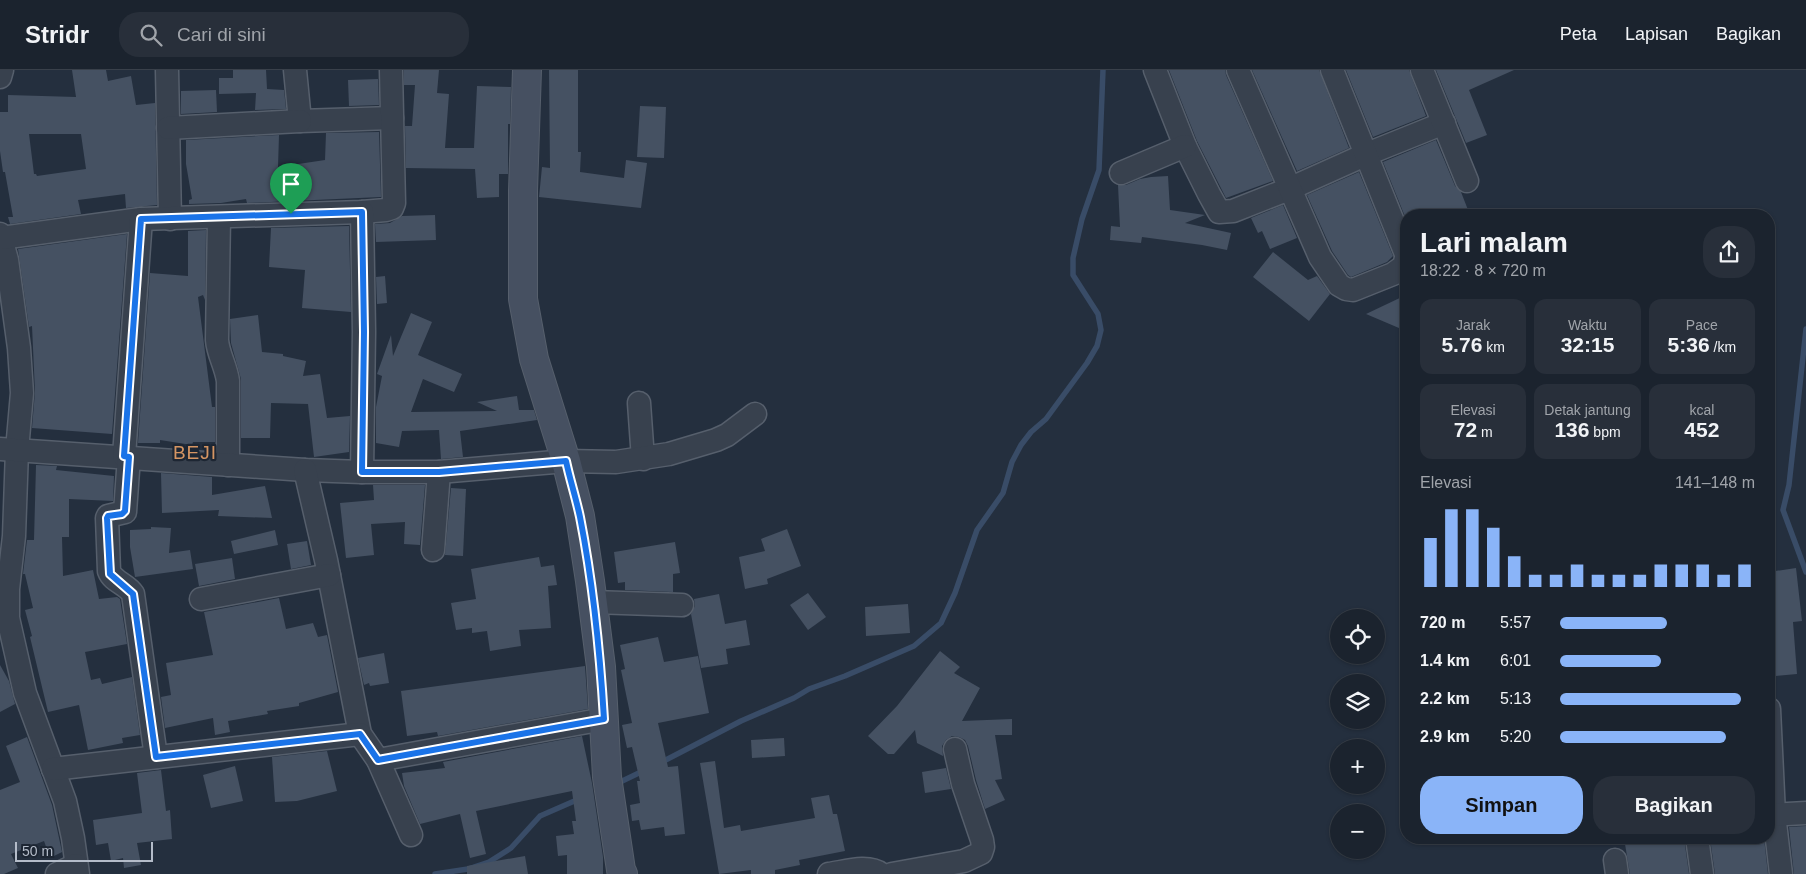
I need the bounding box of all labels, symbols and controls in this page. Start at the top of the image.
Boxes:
search box [119,12,469,57]
text: Stridr [25,21,89,48]
icon: search [137,21,165,49]
text: Cari di sini [177,24,266,45]
text: Peta [1560,24,1597,44]
text: Lapisan [1625,24,1688,44]
text: Bagikan [1716,24,1781,44]
pin [270,163,312,214]
icon: arrive [277,170,305,198]
button: share [1703,226,1755,278]
text: Lari malam [1420,227,1568,258]
text: 18:22 · 8 × 720 m [1420,262,1546,279]
text: Jarak [1456,317,1490,333]
text: Waktu [1568,317,1607,333]
text: Pace [1686,317,1718,333]
text: 5.76 [1441,333,1482,356]
text: 32:15 [1561,333,1614,356]
text: 5:36 [1668,333,1710,356]
text: km [1482,339,1505,355]
text: /km [1710,339,1736,355]
text: Elevasi [1451,402,1496,418]
text: Detak jantung [1544,402,1631,418]
text: kcal [1689,402,1714,418]
text: 72 [1454,418,1477,441]
text: 136 [1554,418,1589,441]
text: 452 [1684,418,1719,441]
text: m [1477,424,1493,440]
text: bpm [1589,424,1621,440]
district label: BEJI [173,442,217,463]
text: Elevasi [1420,474,1472,491]
text: 141–148 m [1675,474,1755,491]
map controls [1330,609,1385,859]
button: locate [1330,609,1385,664]
text: 720 m [1420,614,1465,631]
text: 5:57 [1500,614,1531,631]
text: 1.4 km [1420,652,1470,669]
text: 6:01 [1500,652,1531,669]
button: layers [1330,674,1385,729]
text: 2.2 km [1420,690,1470,707]
text: 5:13 [1500,690,1531,707]
text: 2.9 km [1420,728,1470,745]
text: 5:20 [1500,728,1531,745]
button: + [1330,739,1385,794]
button: Simpan [1420,776,1583,834]
button: Bagikan [1593,776,1755,834]
button: − [1330,804,1385,859]
scale bar [15,839,152,862]
text: 50 m [22,843,53,859]

